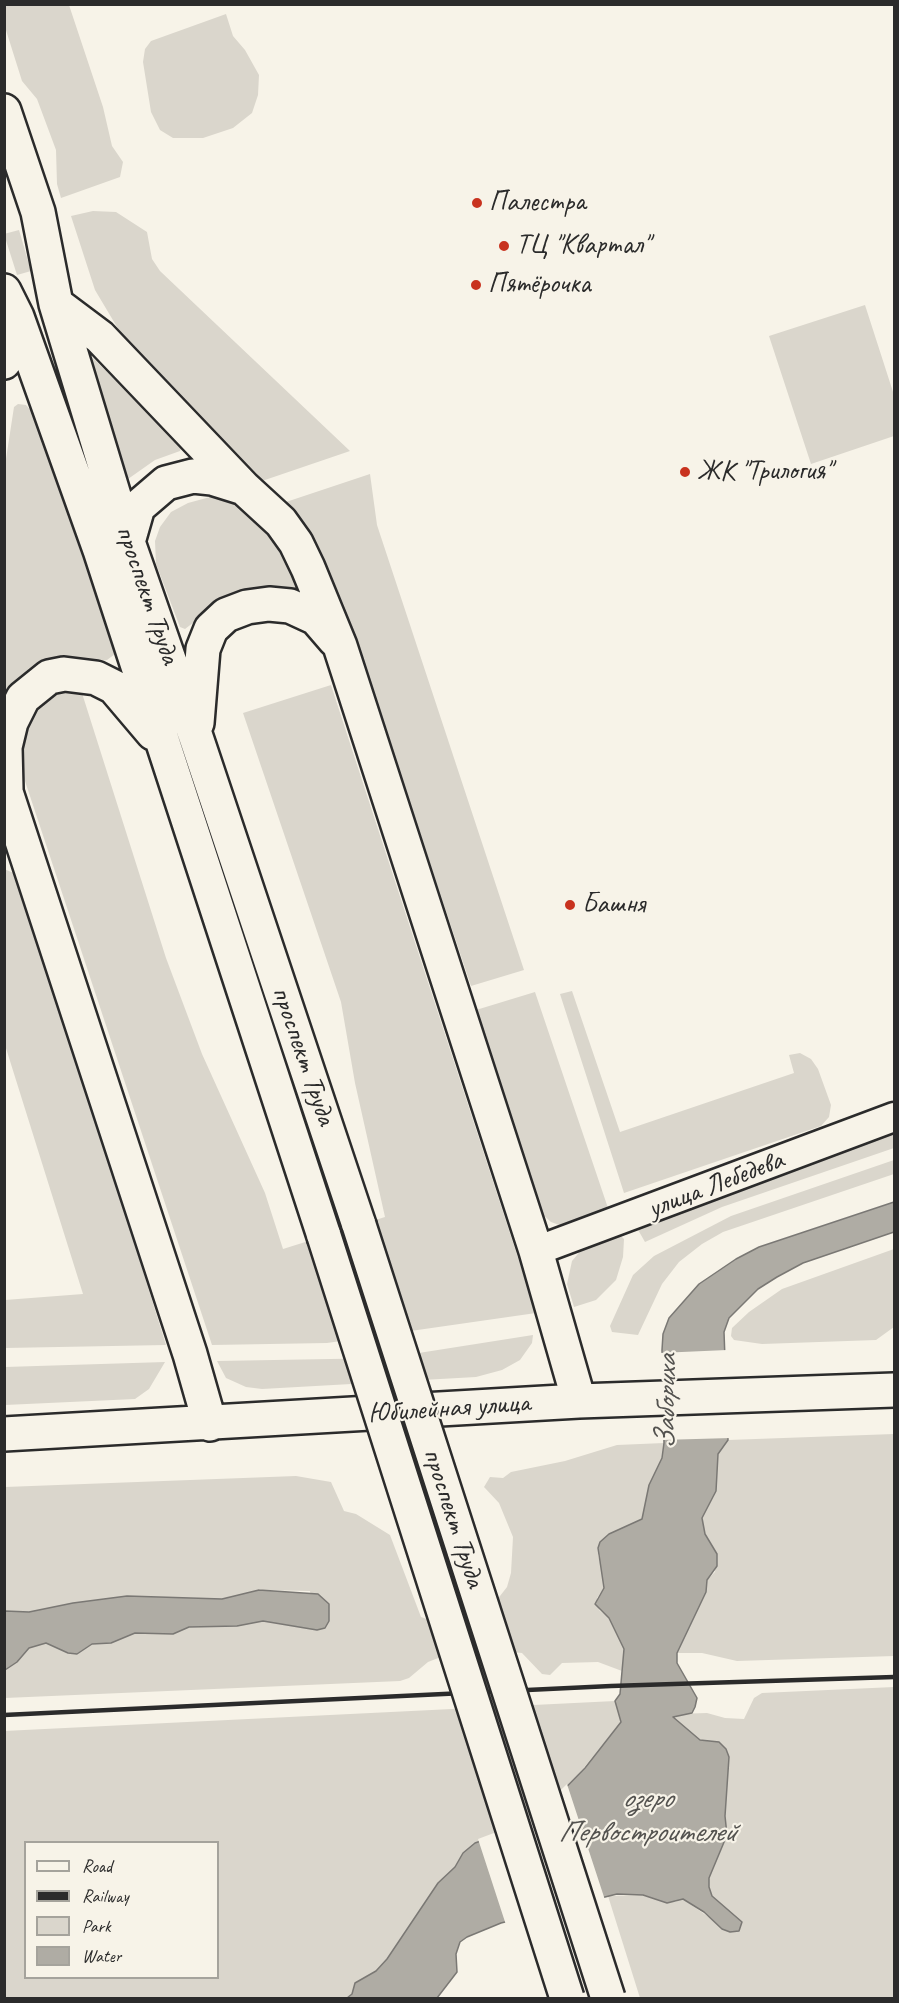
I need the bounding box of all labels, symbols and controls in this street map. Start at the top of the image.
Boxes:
place label: Палестра [489,186,586,220]
marker: Палестра [470,196,484,210]
place label: ТЦ "Квартал" [516,229,649,263]
marker: ТЦ "Квартал" [497,239,511,253]
place label: Пятёрочка [488,268,591,302]
marker: Пятёрочка [469,278,483,292]
place label: ЖК "Трилогия" [697,455,831,489]
marker: ЖК "Трилогия" [678,465,692,479]
street label: проспект Труда [108,521,186,669]
place label: Башня [582,888,645,922]
marker: Башня [563,898,577,912]
street label: проспект Труда [264,982,342,1130]
street label: улица Лебедева [643,1144,789,1226]
water label: Забориха [648,1354,686,1450]
street label: Юбилейная улица [367,1387,531,1431]
street label: проспект Труда [415,1444,491,1592]
water label: озеро Первостроителей [558,1781,736,1852]
legend [24,1841,219,1979]
text: Road [82,1855,112,1877]
text: Railway [82,1885,129,1907]
text: Park [82,1915,111,1937]
text: Water [82,1945,121,1967]

